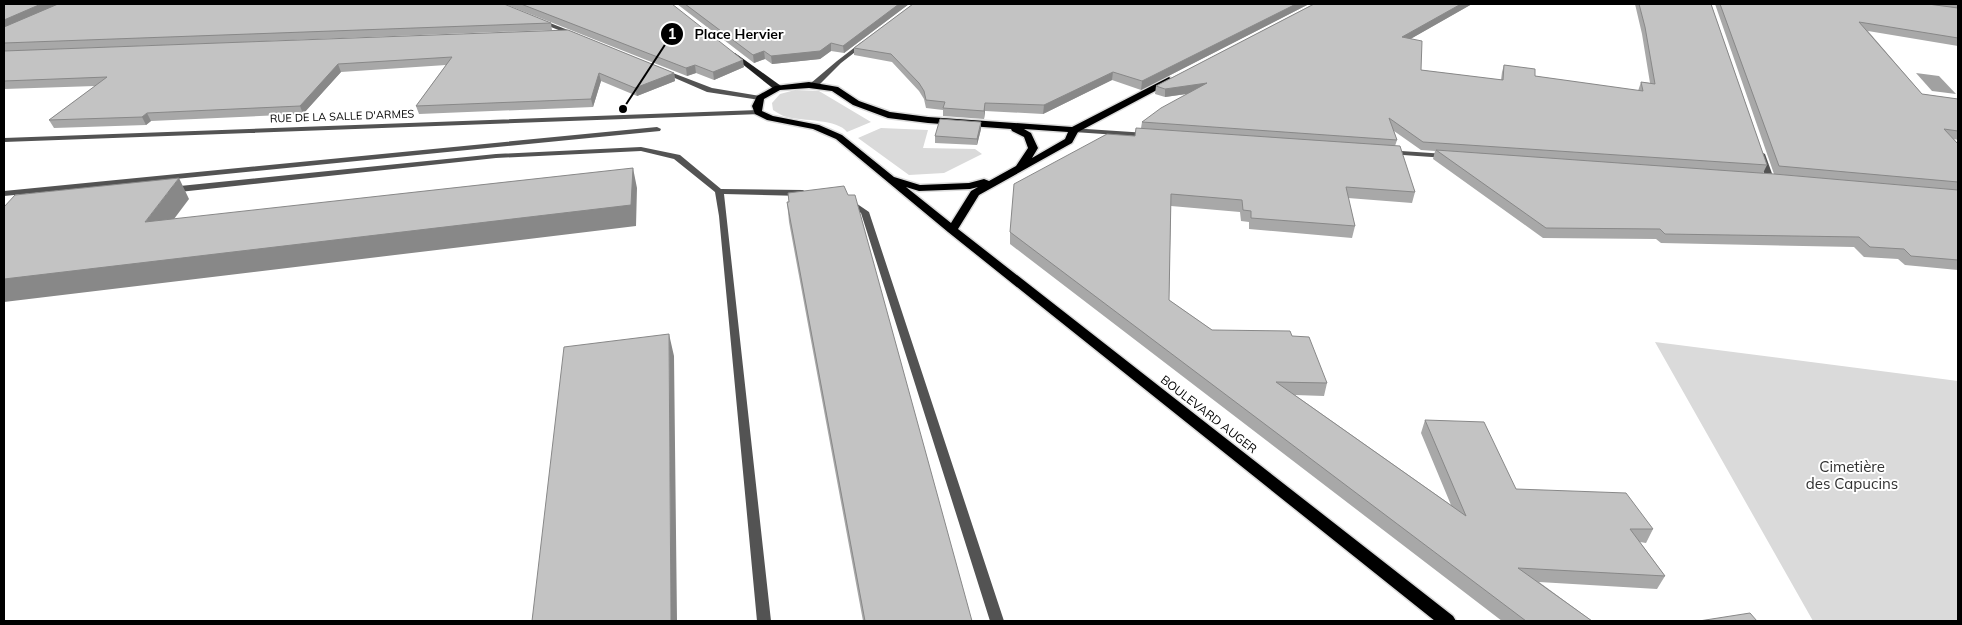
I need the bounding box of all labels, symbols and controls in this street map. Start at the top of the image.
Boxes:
callout: Place Hervier [659,19,793,48]
text: 1 [667,24,677,43]
text: Place Hervier [695,25,784,43]
street label: RUE DE LA SALLE D'ARMES [270,106,415,126]
street label: BOULEVARD AUGER [1158,372,1260,456]
park label: Cimetière des Capucins [1806,457,1898,493]

